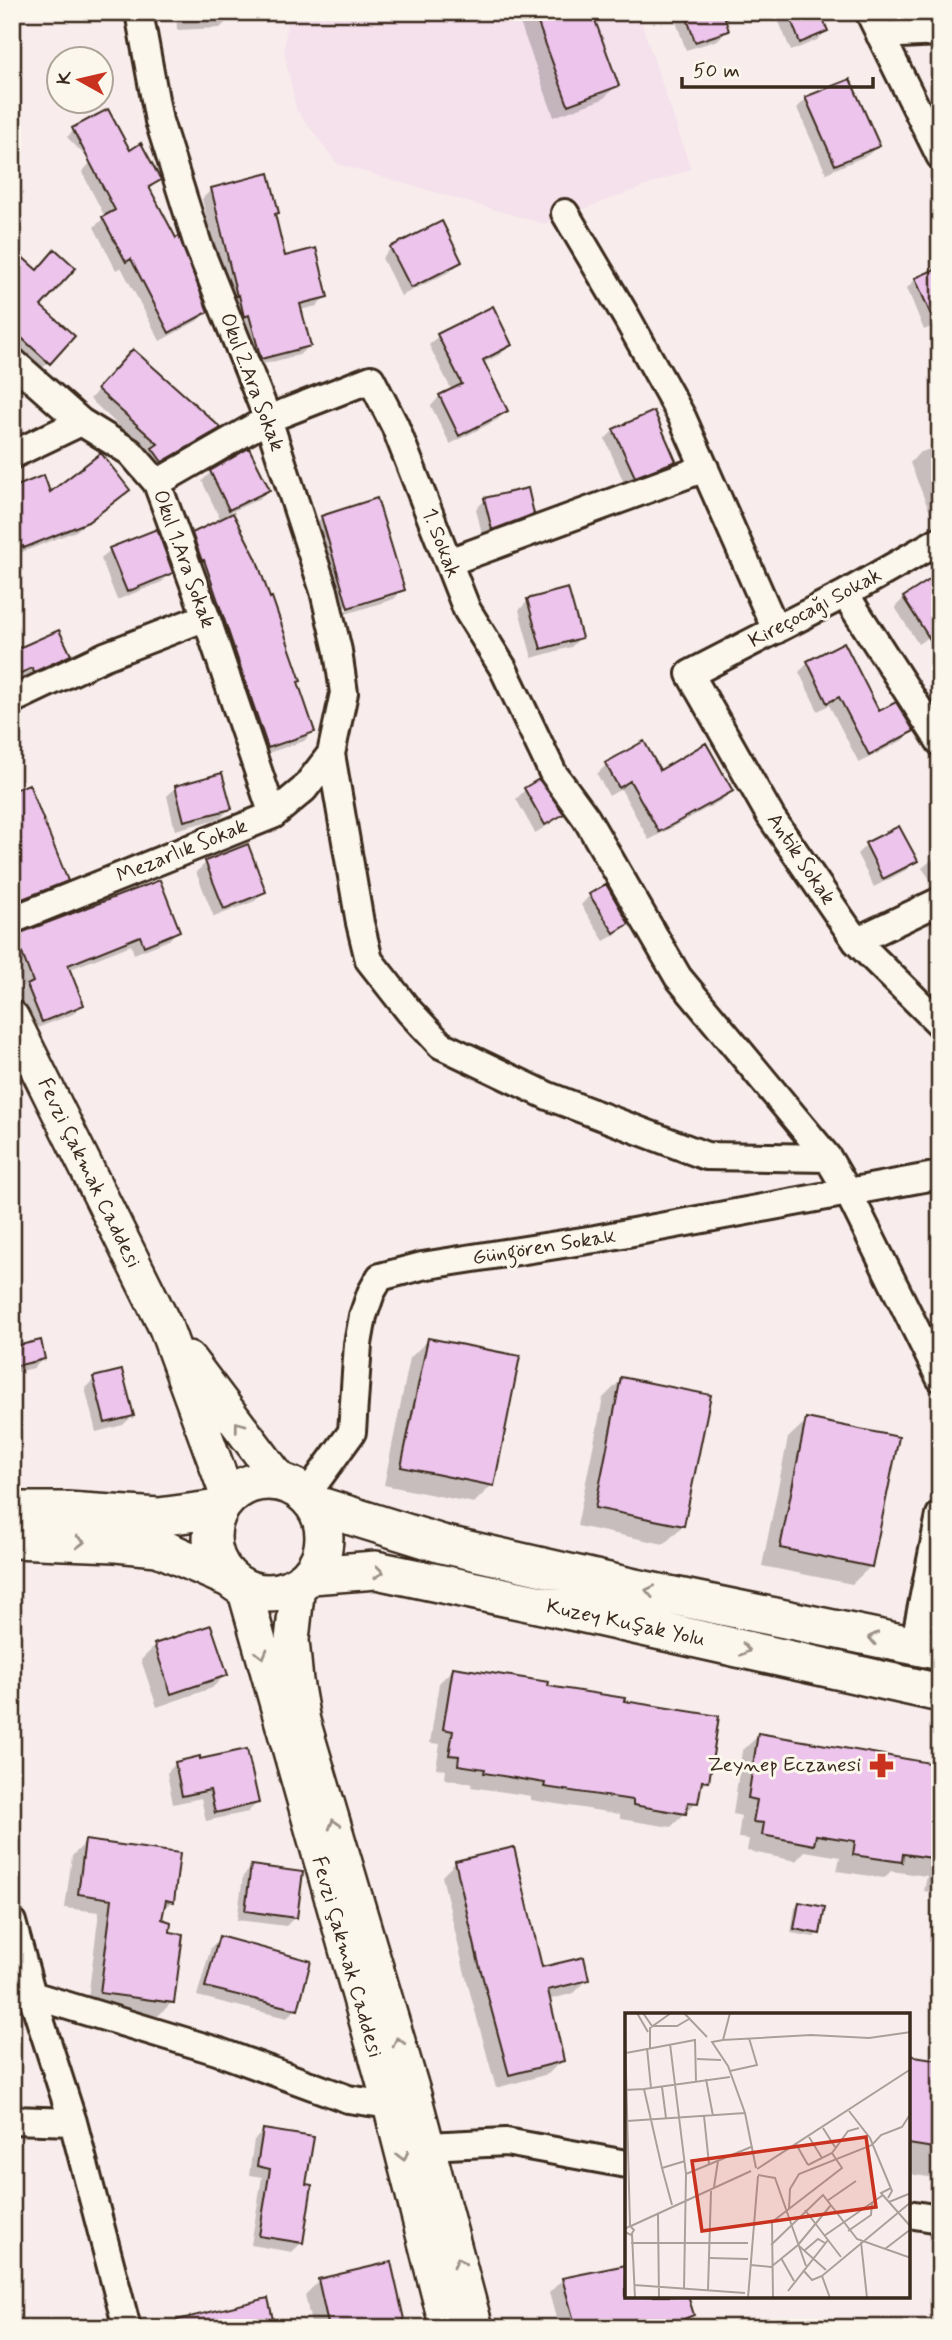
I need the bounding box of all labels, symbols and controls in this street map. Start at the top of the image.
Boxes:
north arrow [46,46,116,116]
scale bar [682,46,873,90]
text: 50 m [693,57,740,85]
text: K [51,69,78,86]
street label: Okul 2.Ara Sokak [213,309,291,456]
street label: Okul 1.Ara Sokak [146,486,222,632]
street label: 1. Sokak [415,504,467,582]
street label: Kireçocağı Sokak [744,561,886,655]
street label: Antik Sokak [760,808,842,911]
street label: Mezarlık Sokak [113,812,252,890]
street label: Fevzi Çakmak Caddesi [31,1073,147,1273]
street label: Güngören Sokak [470,1222,618,1274]
one-way arrow [235,1421,248,1434]
one-way arrow [75,1534,86,1549]
one-way arrow [373,1564,384,1579]
one-way arrow [644,1585,656,1600]
street label: Kuzey Kuşak Yolu [544,1592,708,1654]
one-way arrow [867,1631,879,1646]
one-way arrow [739,1641,751,1656]
one-way arrow [254,1648,268,1660]
place label: Zeynep Eczanesi [707,1751,861,1779]
pharmacy icon: Zeynep Eczanesi [867,1751,895,1779]
one-way arrow [327,1819,342,1831]
street label: Fevzi Çakmak Caddesi [305,1853,389,2061]
inset map [625,2013,910,2298]
one-way arrow [392,2037,407,2049]
one-way arrow [395,2150,409,2162]
one-way arrow [453,2256,467,2268]

